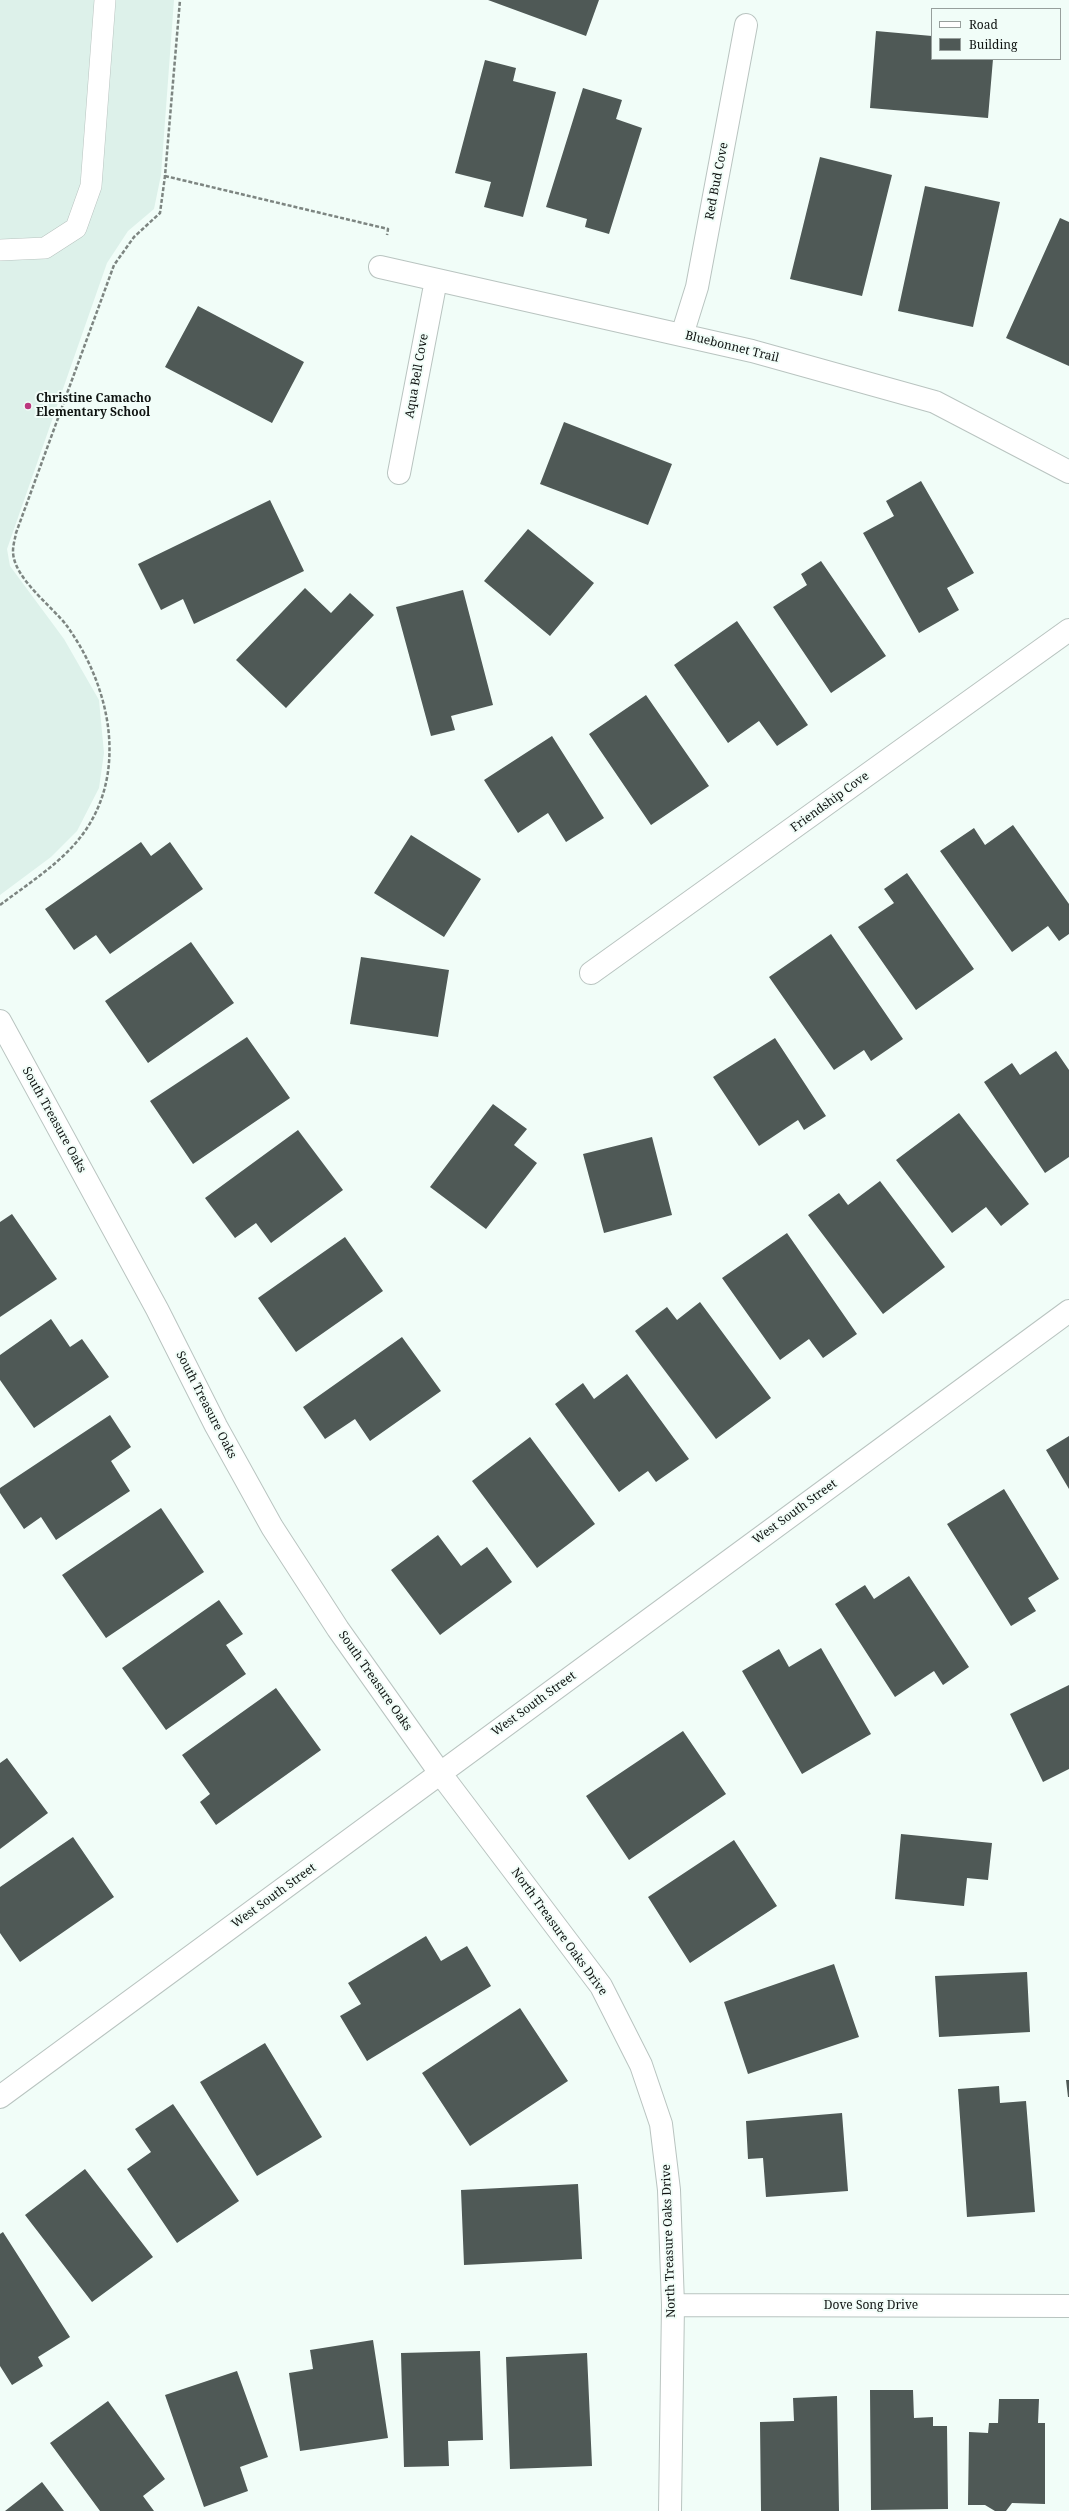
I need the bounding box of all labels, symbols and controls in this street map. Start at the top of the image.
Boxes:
legend [931,8,1061,60]
text: Road [969,16,998,33]
text: Building [969,36,1017,53]
street label: Red Bud Cove [702,141,732,221]
street label: Bluebonnet Trail [684,328,780,366]
street label: Aqua Bell Cove [402,333,432,419]
place label: Christine Camacho Elementary School [36,392,151,420]
marker: Christine Camacho Elementary School [23,401,33,411]
street label: Friendship Cove [788,769,872,835]
street label: South Treasure Oaks [19,1065,89,1175]
street label: South Treasure Oaks [173,1349,239,1461]
street label: West South Street [750,1477,840,1547]
street label: South Treasure Oaks [335,1628,415,1734]
street label: West South Street [489,1669,579,1739]
street label: West South Street [229,1861,319,1931]
street label: North Treasure Oaks Drive [508,1866,610,1998]
street label: North Treasure Oaks Drive [659,2164,679,2318]
street label: Dove Song Drive [824,2299,918,2313]

